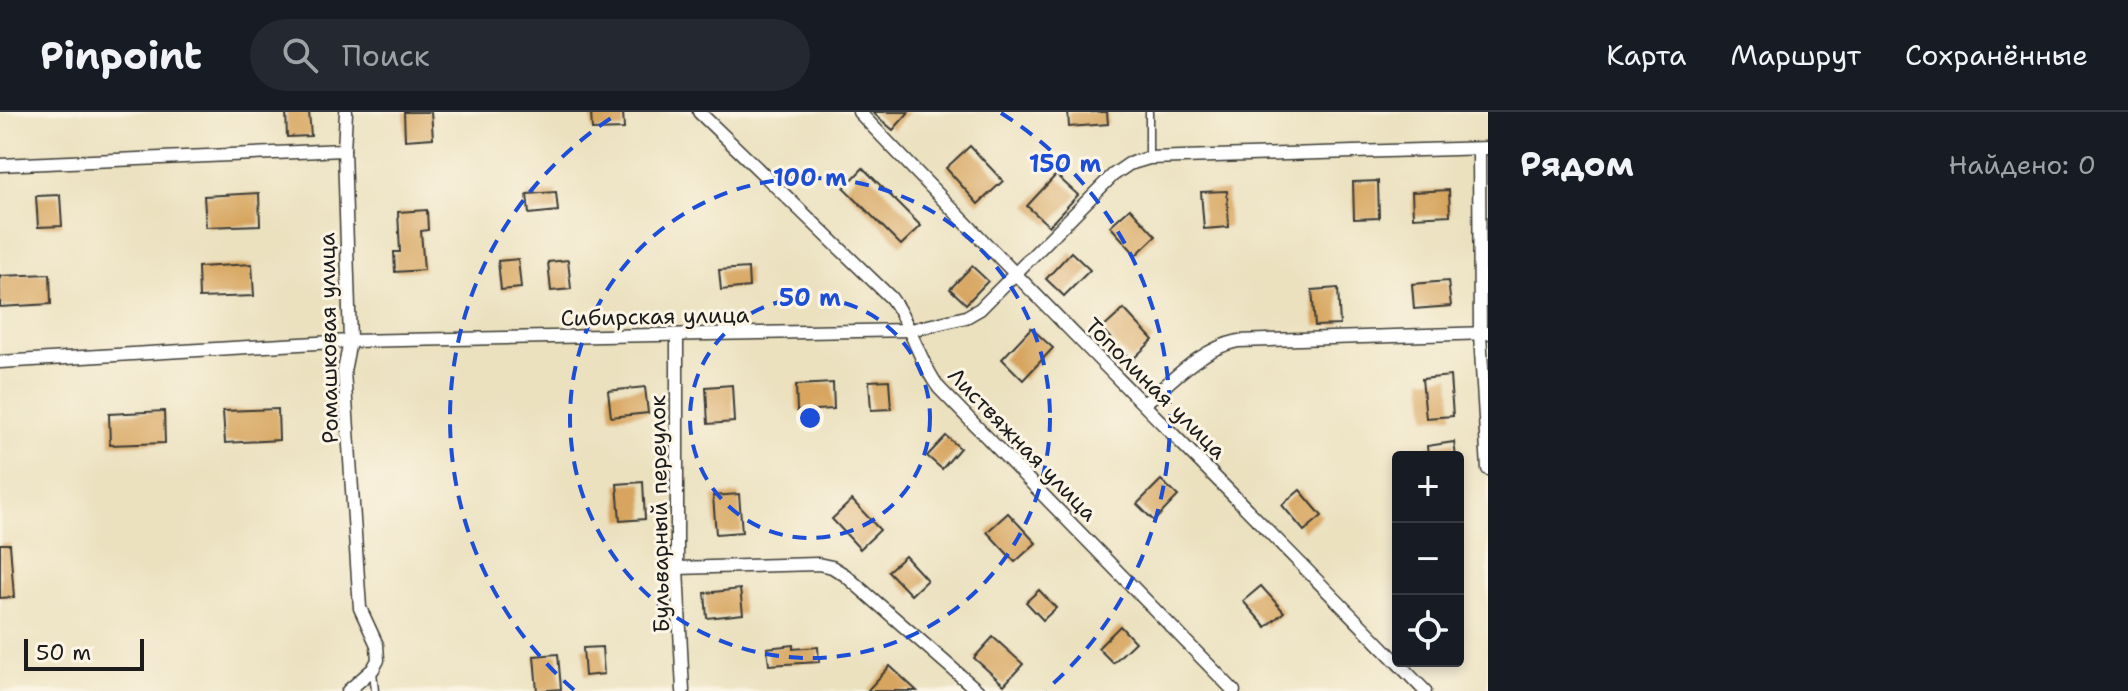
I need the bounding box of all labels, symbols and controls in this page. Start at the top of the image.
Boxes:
search box [250,19,810,91]
text: Pinpoint [40,30,202,81]
icon: search [278,33,322,77]
text: Поиск [342,35,430,76]
text: Карта [1606,36,1686,74]
text: Маршрут [1730,36,1861,74]
text: Сохранённые [1905,36,2088,74]
text: Рядом [1520,141,1634,187]
text: Найдено: 0 [1949,147,2096,182]
text: 150 m [1029,148,1101,180]
text: 100 m [773,162,847,194]
street label: Ромашковая улица [312,232,345,444]
text: 50 m [779,282,841,314]
street label: Сибирская улица [560,300,750,333]
street label: Тополиная улица [1079,311,1233,466]
street label: Листвяжная улица [942,361,1104,528]
street label: Бульварный переулок [643,394,676,633]
centre of rings [796,404,824,432]
map controls [1392,451,1464,667]
button: + [1392,451,1464,523]
button: − [1392,523,1464,595]
button: locate [1392,595,1464,667]
scale bar [24,635,144,671]
text: 50 m [36,638,91,667]

